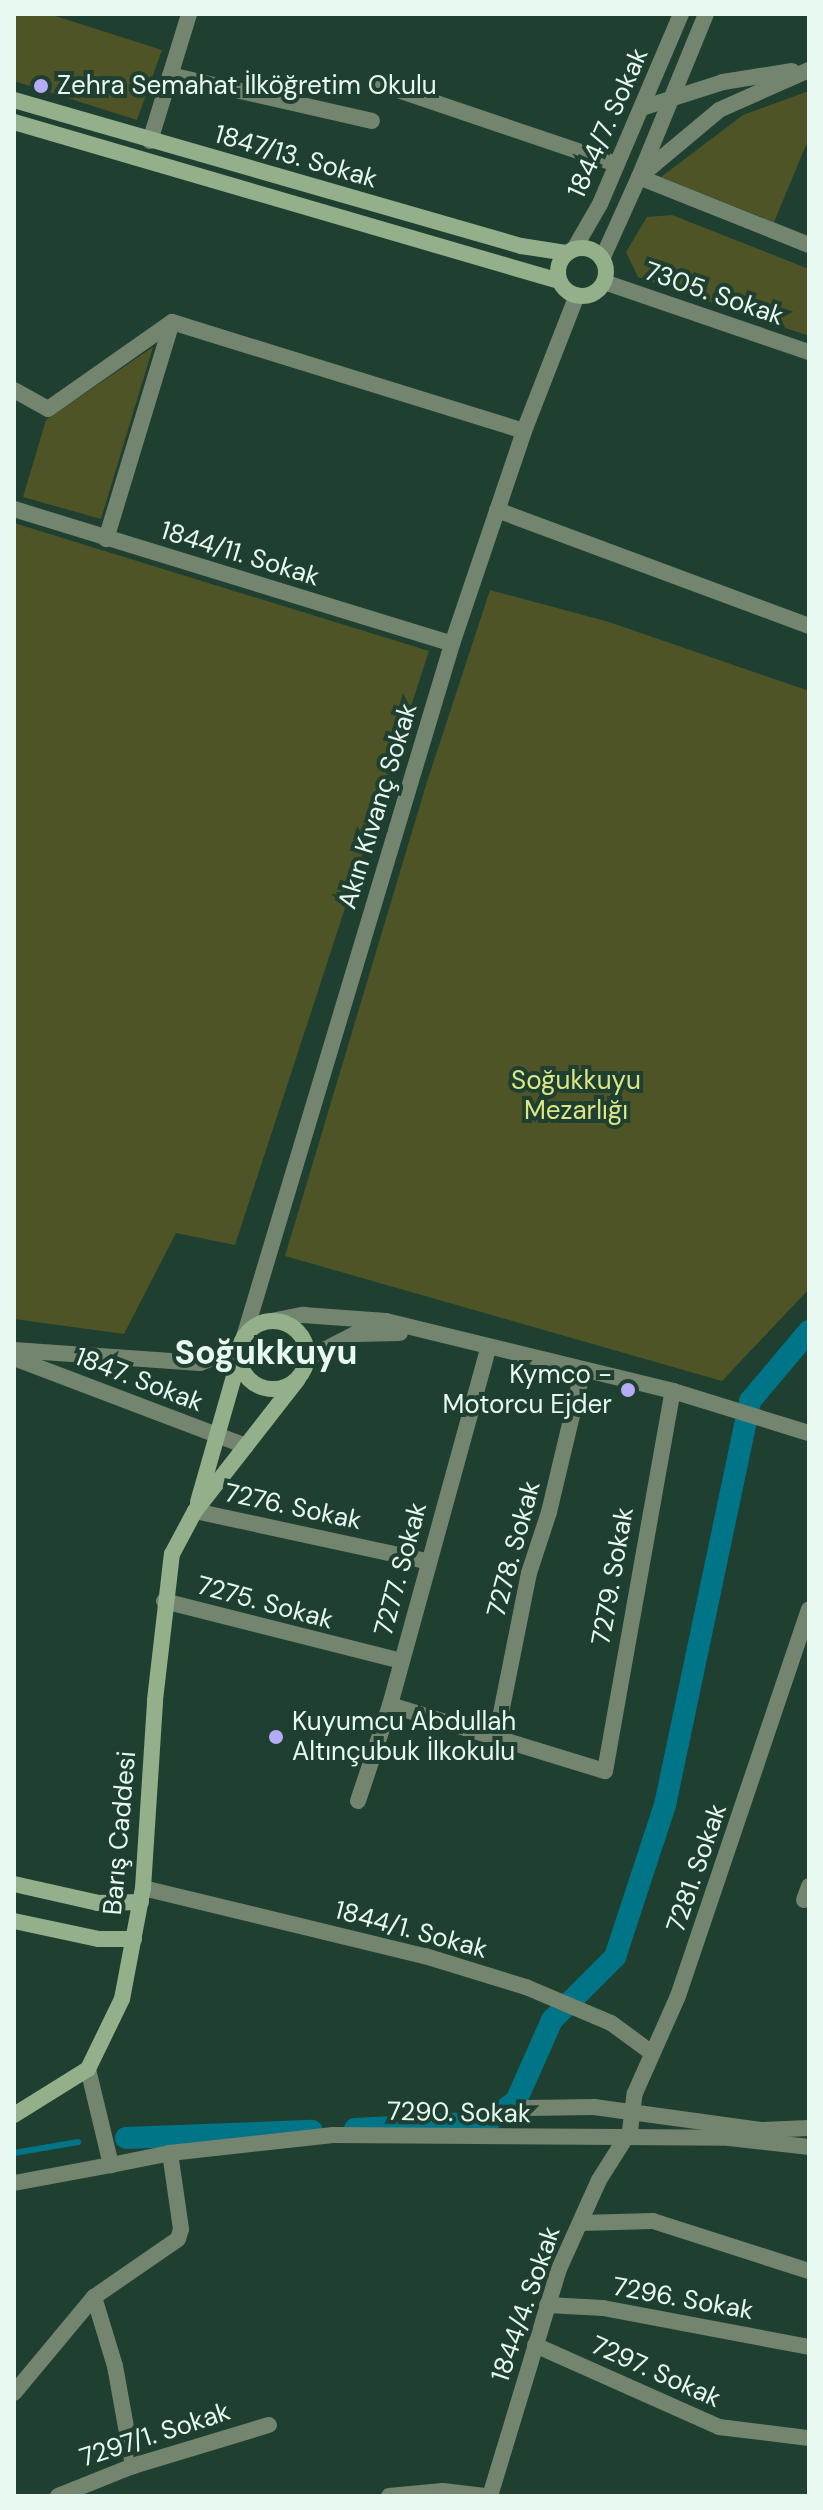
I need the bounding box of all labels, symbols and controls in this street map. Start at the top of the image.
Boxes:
street label: 1844/7. Sokak [561,43,655,203]
place label: Zehra Semahat İlköğretim Okulu [57,70,437,102]
marker: Zehra Semahat İlköğretim Okulu [32,77,50,95]
street label: 1847/13. Sokak [211,119,381,195]
street label: 7305. Sokak [640,256,788,332]
street label: 1844/11. Sokak [157,515,323,593]
street label: Akın Kıvanç Sokak [332,699,424,913]
park label: Soğukkuyu Mezarlığı [511,1065,641,1126]
district label: Soğukkuyu [174,1333,358,1373]
street label: 1847. Sokak [70,1341,208,1419]
place label: Kymco - Motorcu Ejder [442,1359,612,1420]
marker: Kymco - Motorcu Ejder [619,1381,637,1399]
street label: 7276. Sokak [222,1477,364,1537]
street label: 7278. Sokak [481,1477,547,1621]
street label: 7277. Sokak [368,1499,434,1639]
street label: 7279. Sokak [586,1505,640,1647]
street label: 7275. Sokak [194,1570,336,1636]
place label: Kuyumcu Abdullah Altınçubuk İlkokulu [292,1706,516,1768]
marker: Kuyumcu Abdullah Altınçubuk İlkokulu [267,1728,285,1746]
street label: Barış Caddesi [97,1750,143,1916]
street label: 7281. Sokak [660,1800,734,1936]
street label: 1844/1. Sokak [331,1895,491,1965]
street label: 7290. Sokak [387,2096,531,2130]
street label: 1844/4. Sokak [485,2222,567,2386]
street label: 7296. Sokak [610,2271,756,2327]
street label: 7297. Sokak [586,2330,726,2414]
street label: 7297/1. Sokak [76,2396,234,2474]

